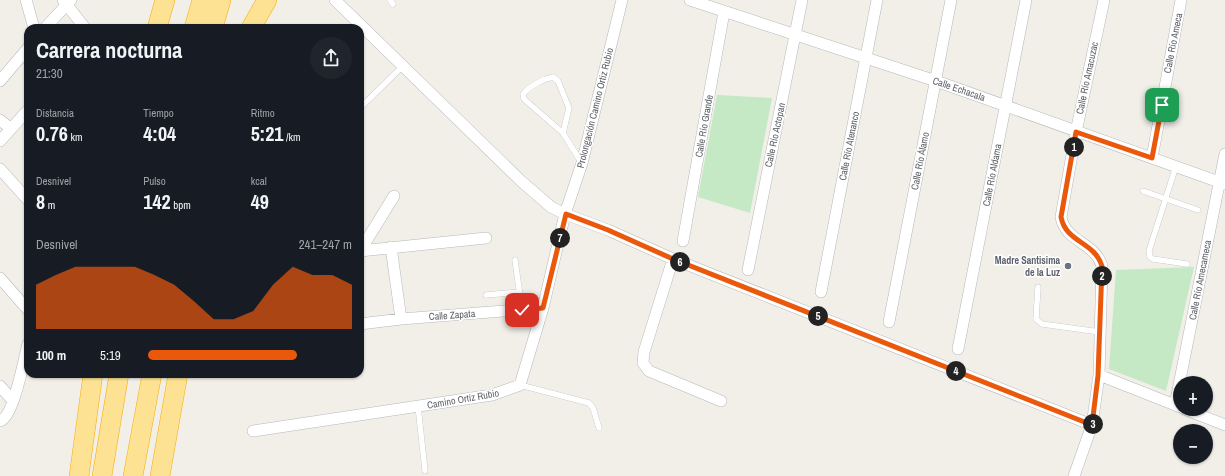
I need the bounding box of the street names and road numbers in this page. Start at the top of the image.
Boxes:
street label: Calle Río Ameca [1161,11,1185,74]
street label: Calle Río Amacuzac [1073,41,1101,115]
street label: Prolongación Camino Ortiz Rubio [574,46,616,170]
street label: Calle Echacala [931,74,987,104]
street label: Calle Río Grande [692,93,716,158]
street label: Calle Río Actopan [762,102,788,168]
street label: Calle Río Atenanco [836,110,862,182]
street label: Calle Río Álamo [908,130,932,191]
street label: Calle Río Aldama [980,142,1005,207]
street label: Calle Río Amecameca [1186,239,1214,321]
street label: Calle Zapata [428,307,476,323]
street label: Camino Ortíz Rubio [426,386,500,412]

